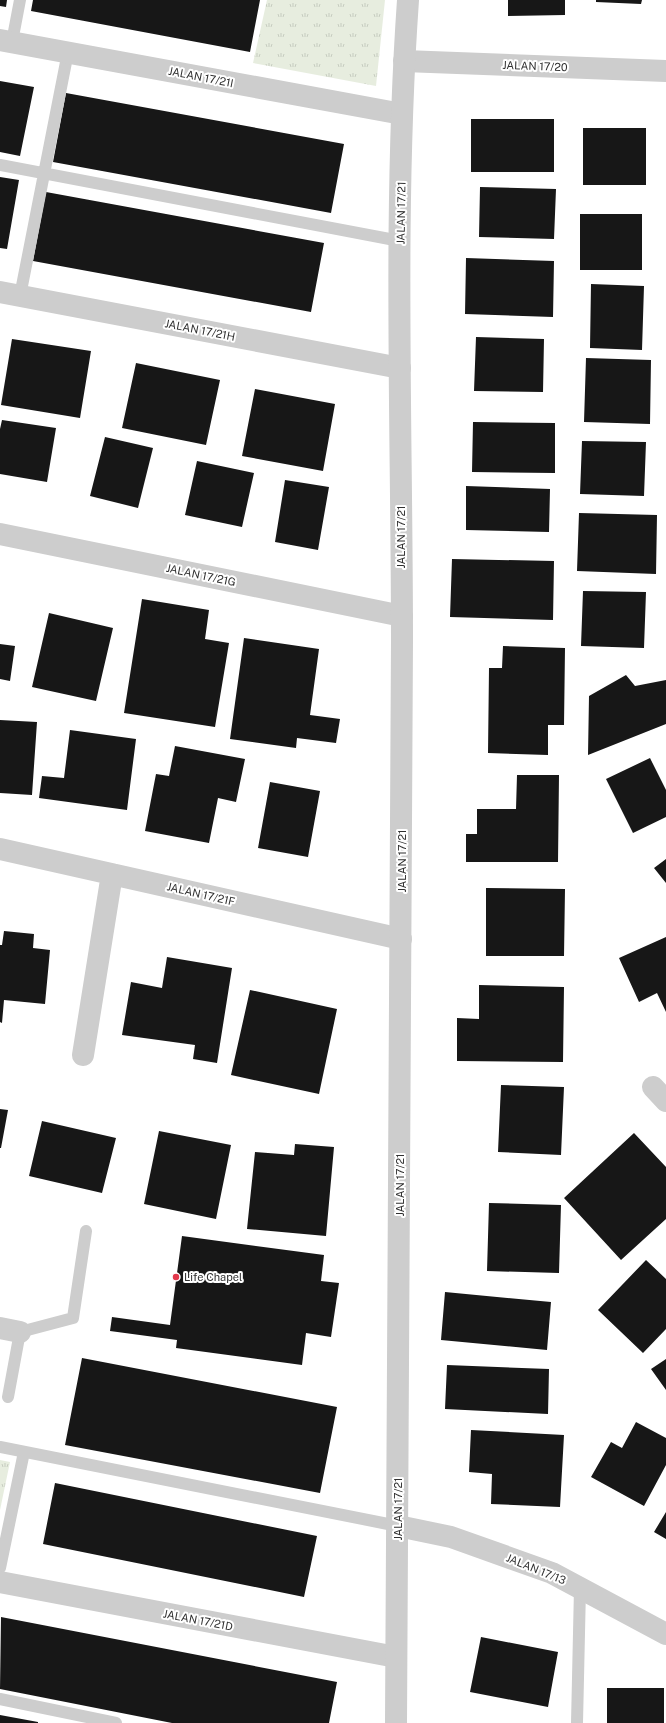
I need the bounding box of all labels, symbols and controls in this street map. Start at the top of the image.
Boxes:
street label: JALAN 17/20 [502,59,568,73]
street label: JALAN 17/21I [167,65,235,89]
street label: JALAN 17/21 [394,181,408,245]
street label: JALAN 17/21H [164,317,236,343]
street label: JALAN 17/21 [395,506,407,568]
street label: JALAN 17/21G [165,562,237,588]
street label: JALAN 17/21 [396,830,408,892]
street label: JALAN 17/21F [166,880,236,908]
street label: JALAN 17/21 [394,1154,406,1216]
place label: Life Chapel [184,1271,242,1283]
marker: Life Chapel [171,1272,181,1282]
street label: JALAN 17/21 [392,1478,404,1540]
street label: JALAN 17/13 [504,1552,568,1586]
street label: JALAN 17/21D [162,1607,234,1633]

